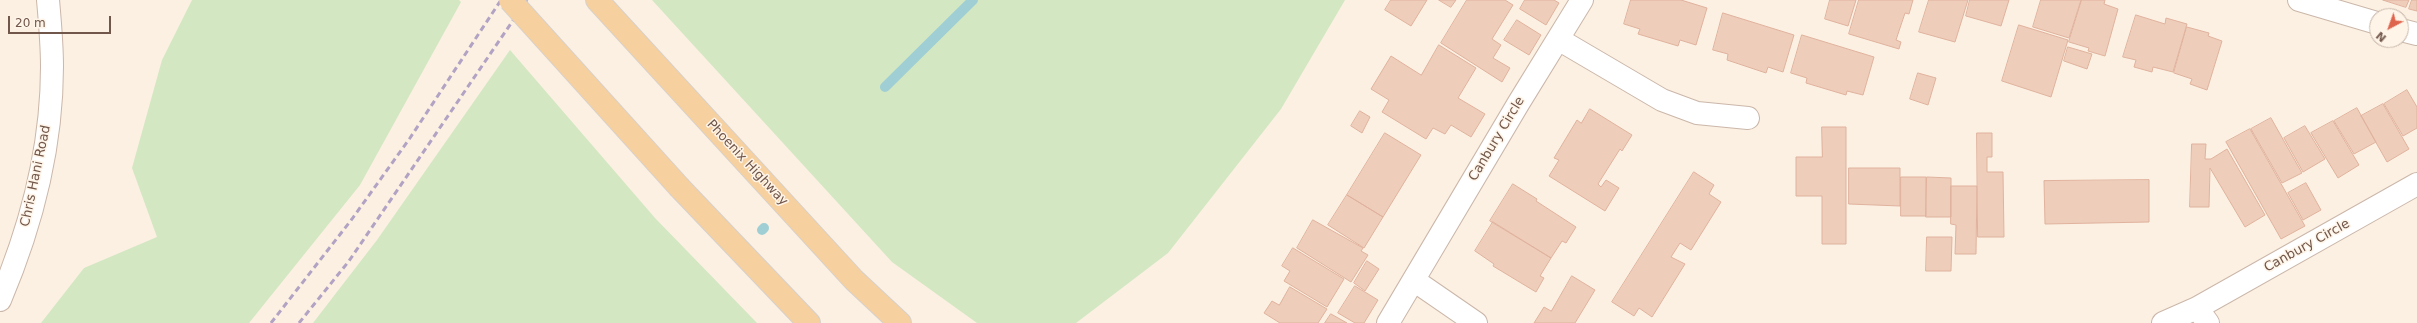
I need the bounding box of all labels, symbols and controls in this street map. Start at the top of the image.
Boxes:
scale bar [10,8,113,34]
north arrow [2369,8,2409,48]
text: 20 m [15,16,46,30]
text: N [2374,29,2389,45]
street label: Canbury Circle [1466,94,1528,184]
street label: Phoenix Highway [703,117,791,209]
street label: Chris Hani Road [18,124,54,228]
street label: Canbury Circle [2261,216,2353,276]

